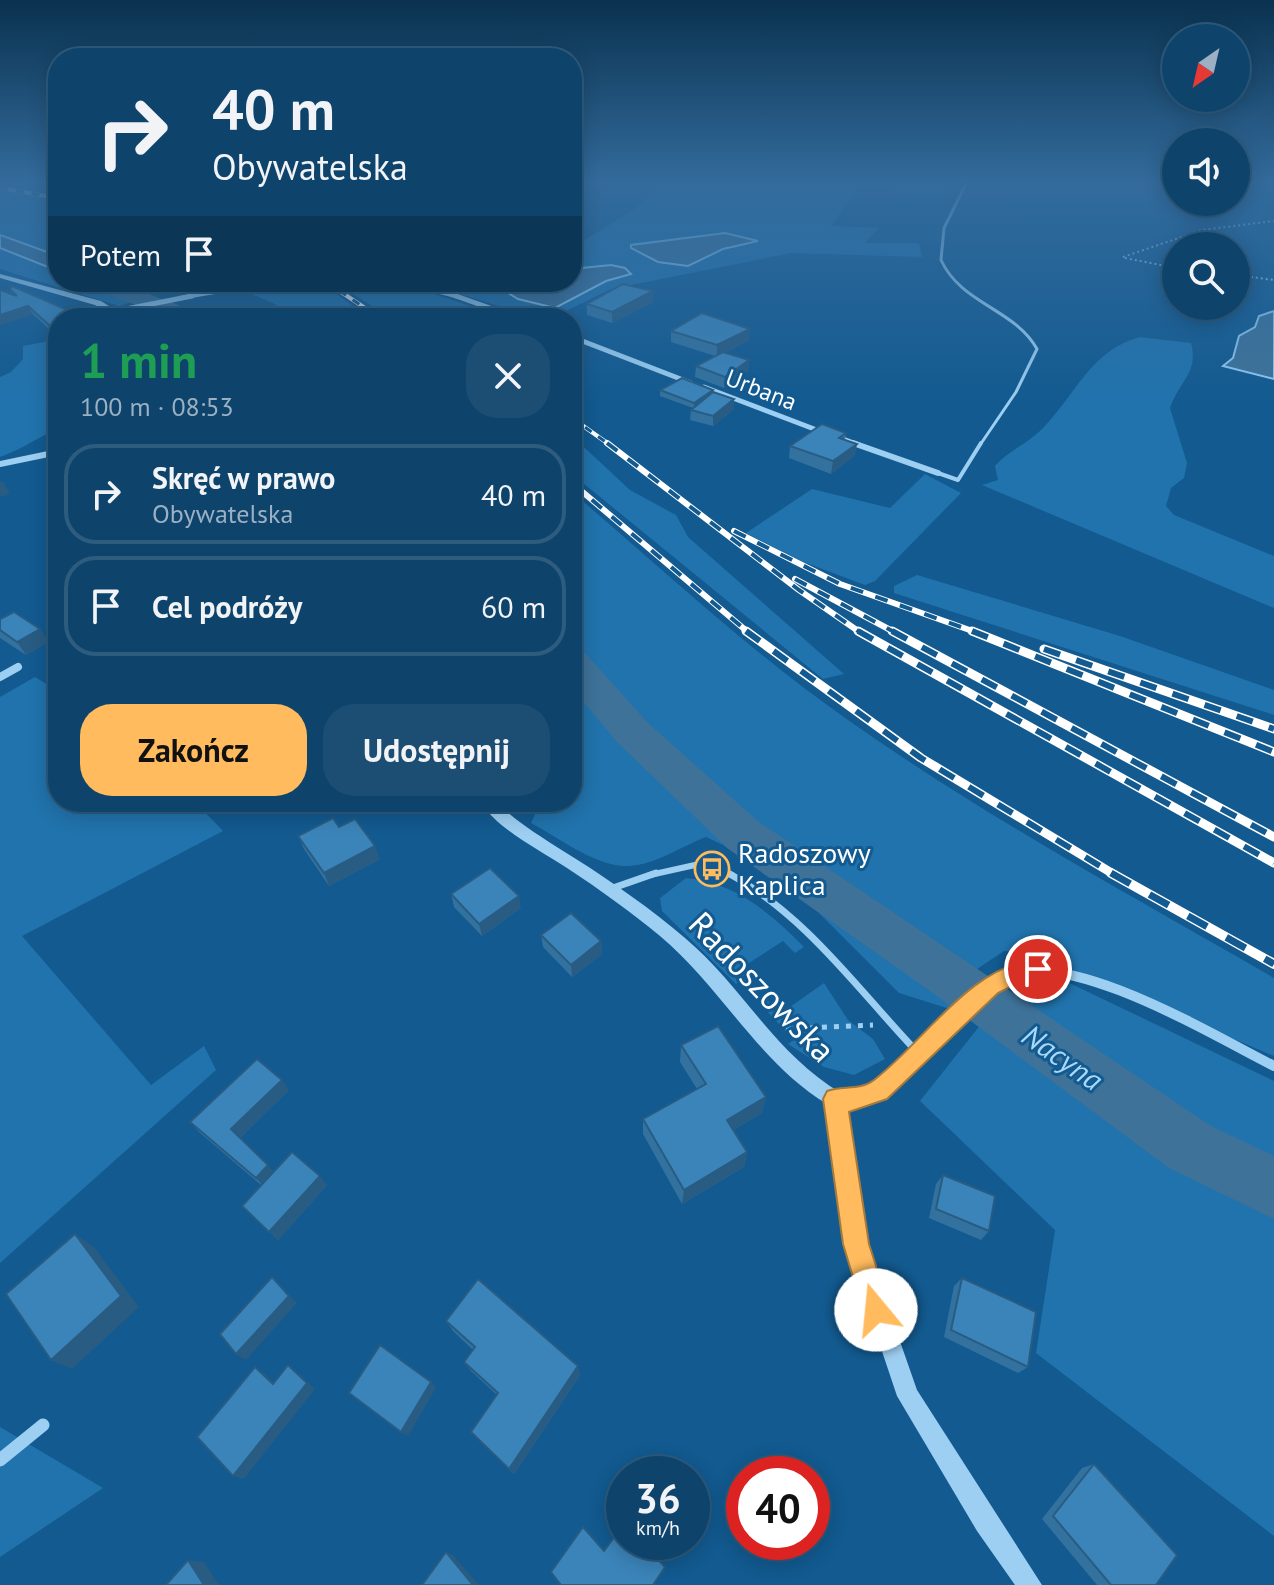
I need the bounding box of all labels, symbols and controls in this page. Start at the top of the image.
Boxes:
north arrow [1162,24,1250,112]
map controls [1162,24,1250,320]
text: 40 m [212,73,335,145]
icon: right [80,80,184,184]
button: sound [1162,128,1250,216]
text: Obywatelska [212,143,408,190]
icon: arrive [177,232,221,276]
button: search [1162,232,1250,320]
text: Potem [80,235,161,274]
text: 1 min [80,329,197,391]
button: close [466,334,550,418]
street label: Urbana [721,362,801,417]
text: 100 m · 08:53 [80,390,234,423]
text: Skręć w prawo [152,458,335,497]
icon: right [84,472,128,516]
text: 40 m [481,475,546,514]
text: Obywatelska [152,497,293,530]
icon: arrive [84,584,128,628]
text: Cel podróży [152,587,302,626]
text: 60 m [481,587,546,626]
button: Zakończ [80,704,307,796]
button: Udostępnij [323,704,550,796]
place label: Radoszowy Kaplica [738,834,871,903]
bus stop icon: Radoszowy Kaplica [693,850,731,888]
street label: Radoszowska [680,902,845,1071]
pin [1004,935,1072,1003]
icon: arrive [1016,947,1060,991]
water label: Nacyna [1015,1015,1111,1099]
position arrow [834,1268,918,1352]
speed limit sign: 40 [726,1456,830,1560]
text: 36 [635,1472,681,1524]
text: km/h [636,1515,680,1541]

